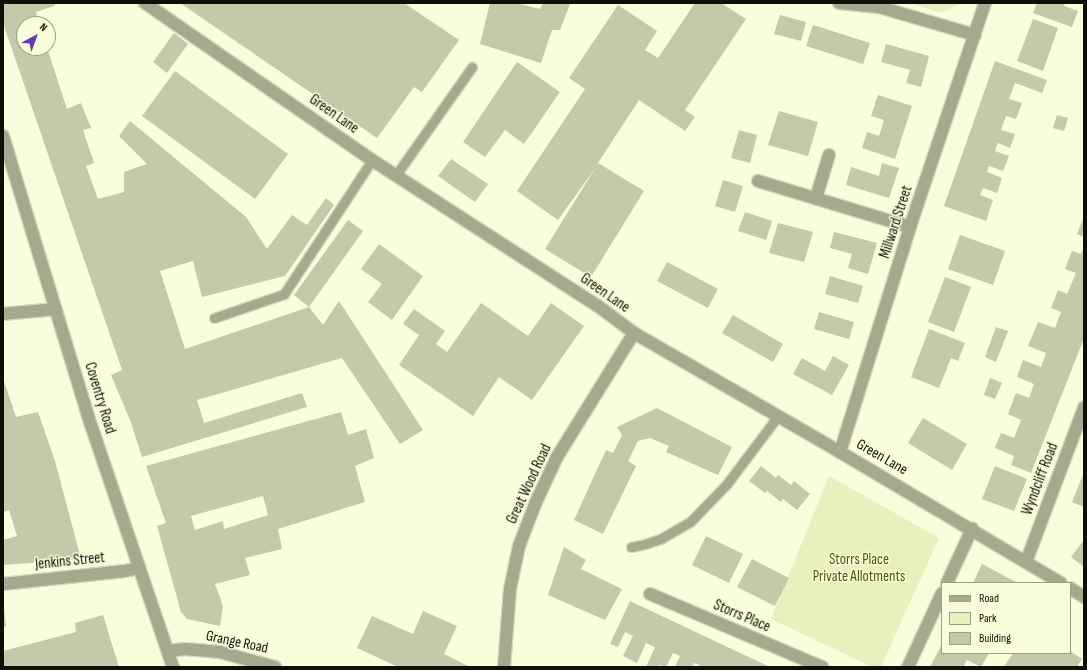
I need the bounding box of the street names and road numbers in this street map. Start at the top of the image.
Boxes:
street label: Green Lane [306,91,362,137]
street label: Millward Street [876,183,916,261]
street label: Green Lane [577,270,633,316]
street label: Coventry Road [81,360,119,436]
street label: Green Lane [853,435,911,479]
street label: Wyndcliff Road [1018,440,1062,518]
street label: Great Wood Road [503,441,555,527]
street label: Jenkins Street [34,548,106,574]
street label: Storrs Place [711,596,773,636]
street label: Grange Road [204,627,270,657]

